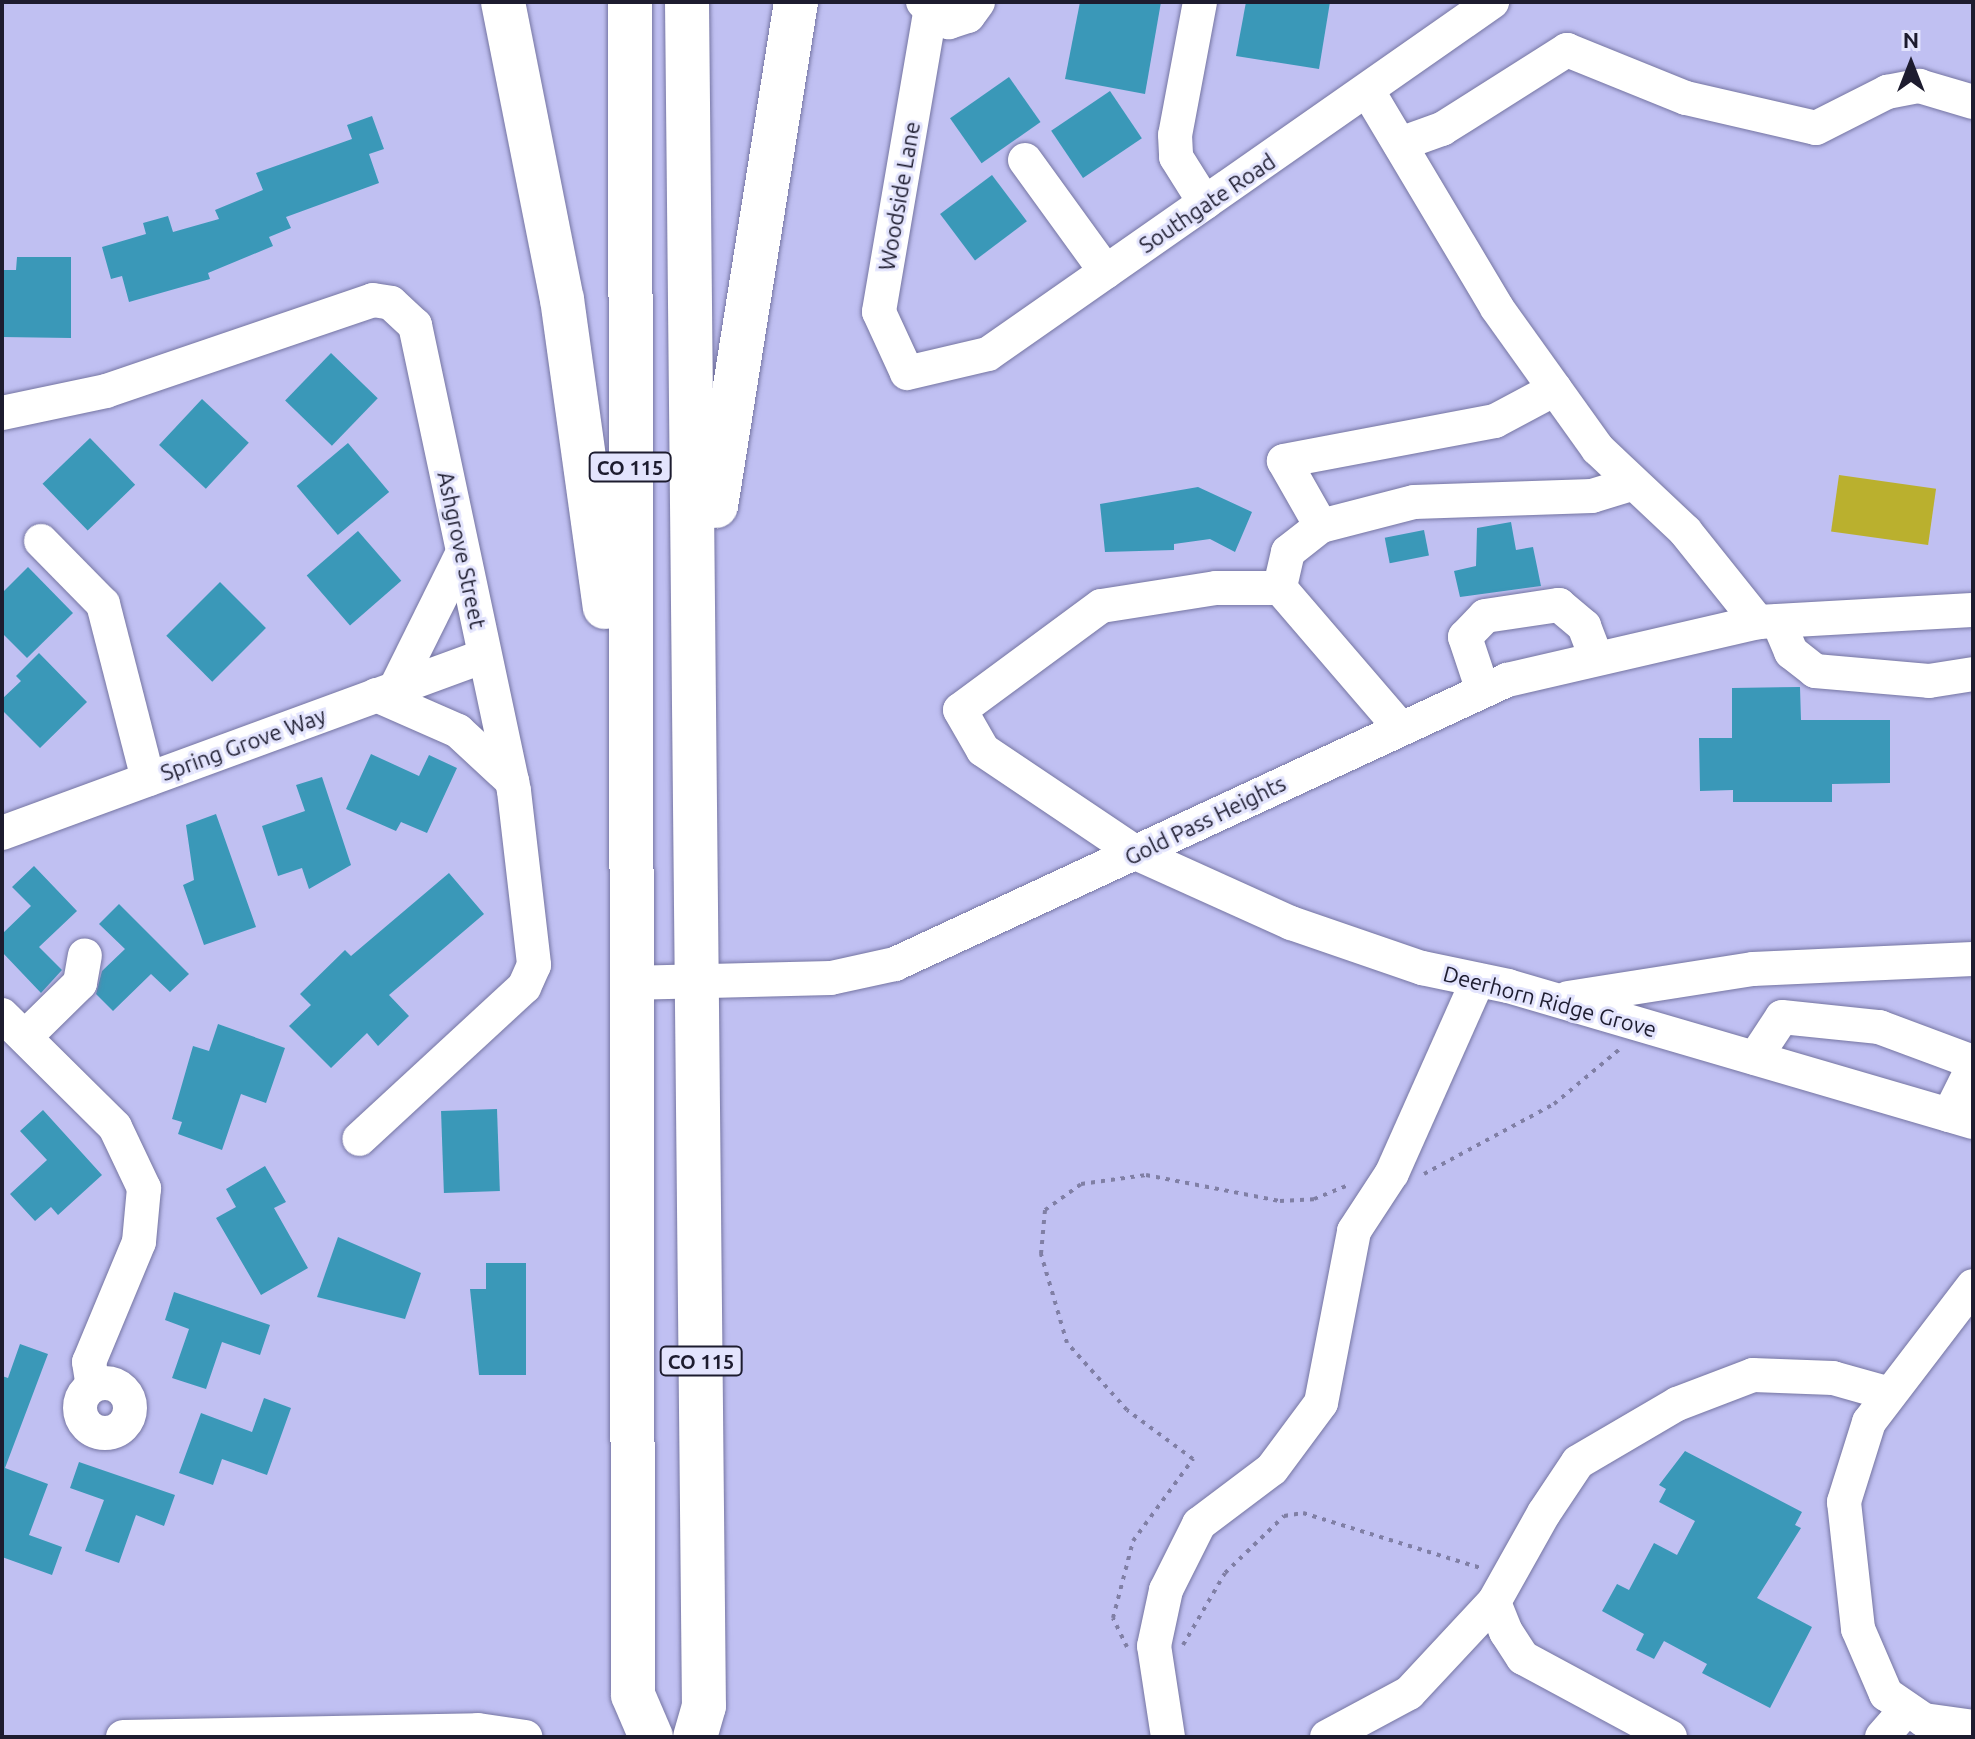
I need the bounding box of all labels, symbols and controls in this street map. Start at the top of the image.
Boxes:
north arrow [1871,24,1951,104]
text: N [1903,27,1919,52]
street label: Woodside Lane [873,119,925,273]
street label: Southgate Road [1134,148,1280,258]
road number: CO 115 [588,451,672,483]
street label: Ashgrove Street [432,469,492,631]
street label: Spring Grove Way [157,702,329,786]
street label: Gold Pass Heights [1120,770,1290,870]
street label: Deerhorn Ridge Grove [1440,960,1660,1042]
road number: CO 115 [659,1345,743,1377]

